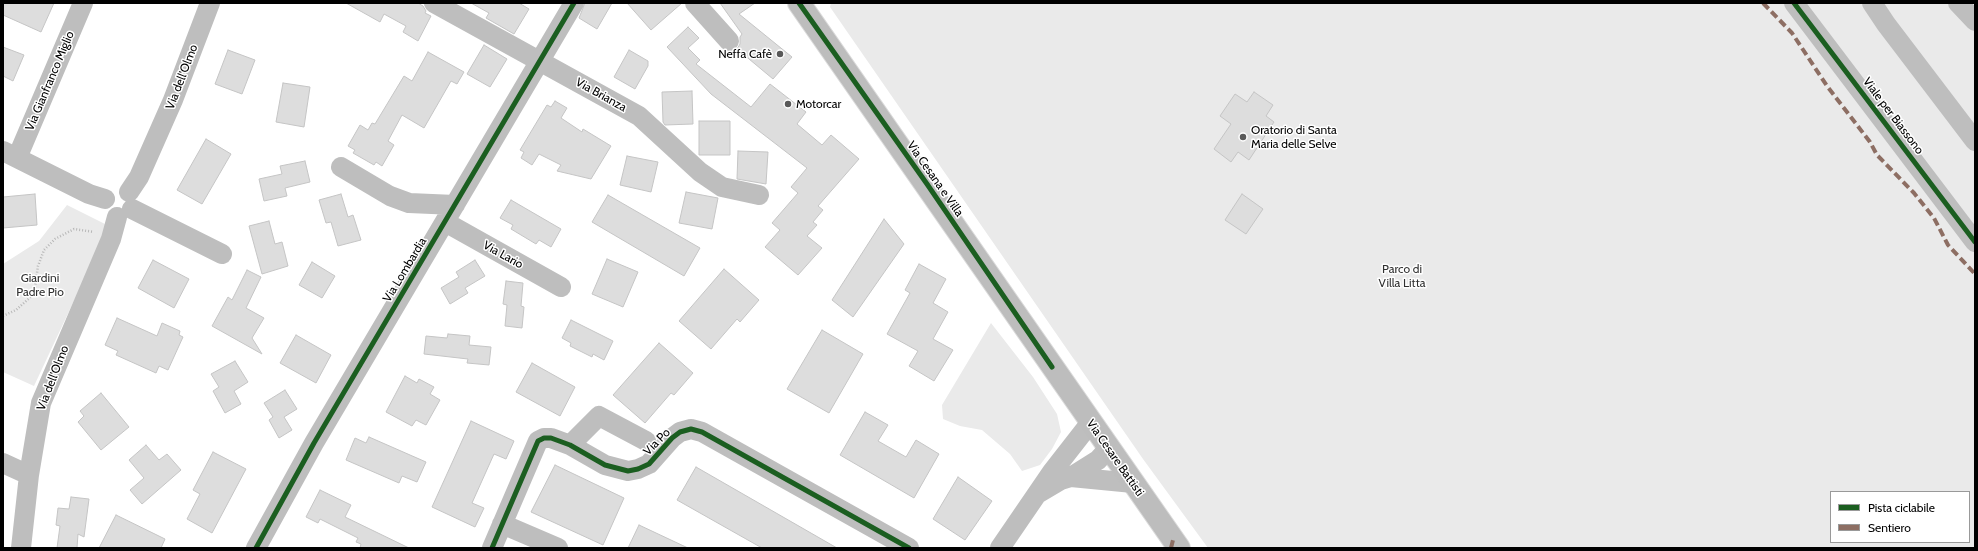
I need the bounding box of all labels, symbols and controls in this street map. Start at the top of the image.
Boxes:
street label: Via Gianfranco Miglio [23,29,77,133]
street label: Via dell'Olmo [163,42,201,112]
place label: Neffa Cafè [718,47,772,61]
marker: Neffa Cafè [775,49,785,59]
street label: Via Brianza [573,75,629,115]
street label: Viale per Biassono [1859,75,1927,157]
place label: Motorcar [796,97,841,111]
marker: Motorcar [783,99,793,109]
place label: Oratorio di Santa Maria delle Selve [1251,123,1337,151]
marker: Oratorio di Santa Maria delle Selve [1238,132,1248,142]
street label: Via Cesana e Villa [904,139,966,219]
street label: Via Lombardia [380,235,430,305]
street label: Via Lario [480,238,526,272]
park label: Parco di Villa Litta [1379,262,1425,290]
park label: Giardini Padre Pio [16,271,64,299]
street label: Via dell'Olmo [34,343,72,413]
street label: Via Cesare Battisti [1083,417,1147,499]
street label: Via Po [641,425,673,459]
legend [1830,491,1970,543]
text: Pista ciclabile [1868,500,1935,515]
text: Sentiero [1868,520,1911,535]

